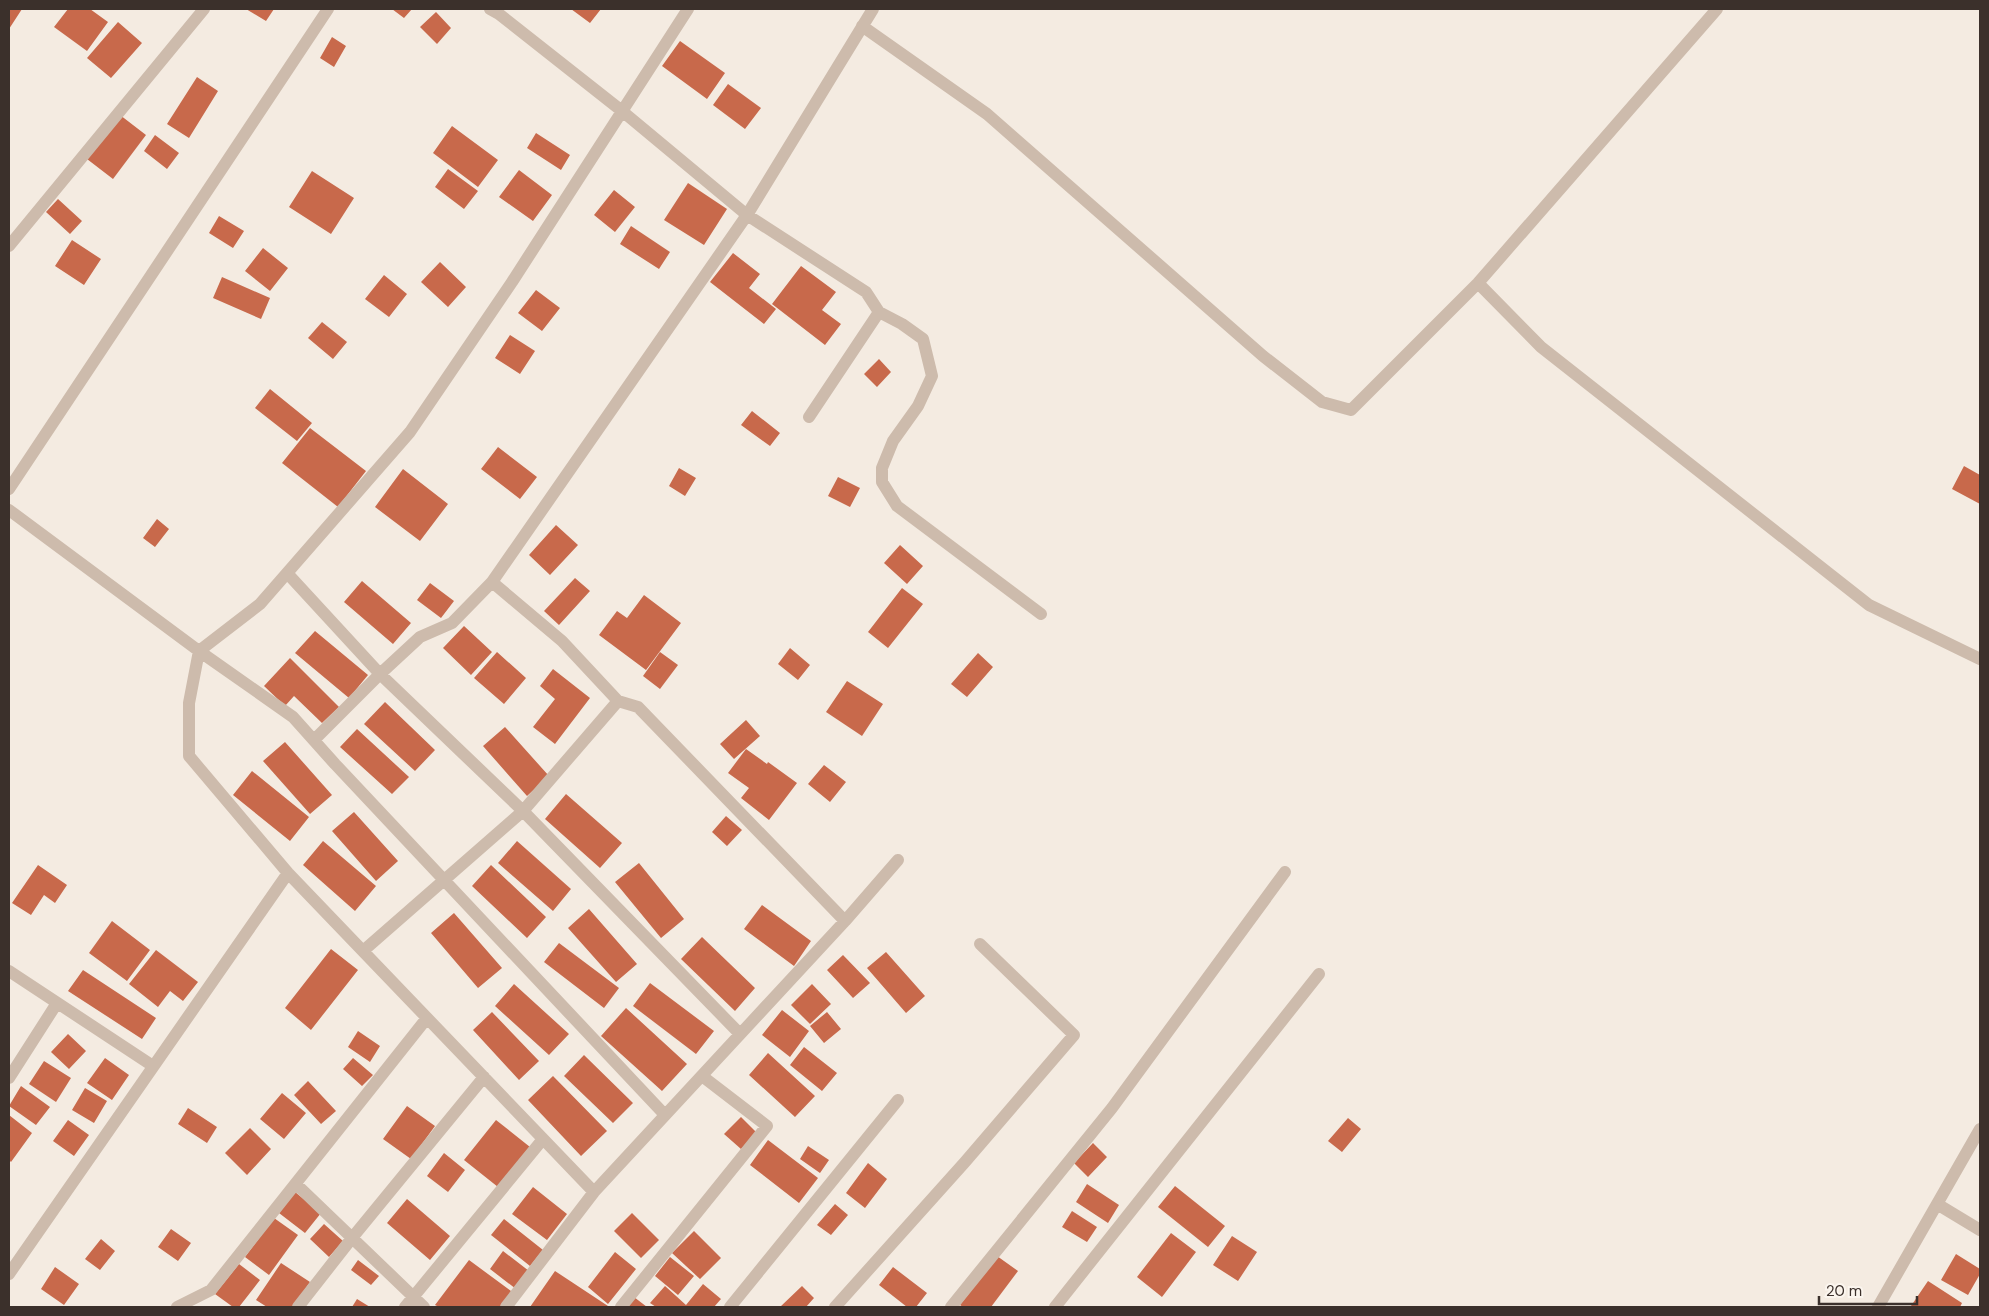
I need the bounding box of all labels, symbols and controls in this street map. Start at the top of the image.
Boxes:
scale bar [1819,1274,1916,1306]
text: 20 m [1826,1281,1862,1301]

